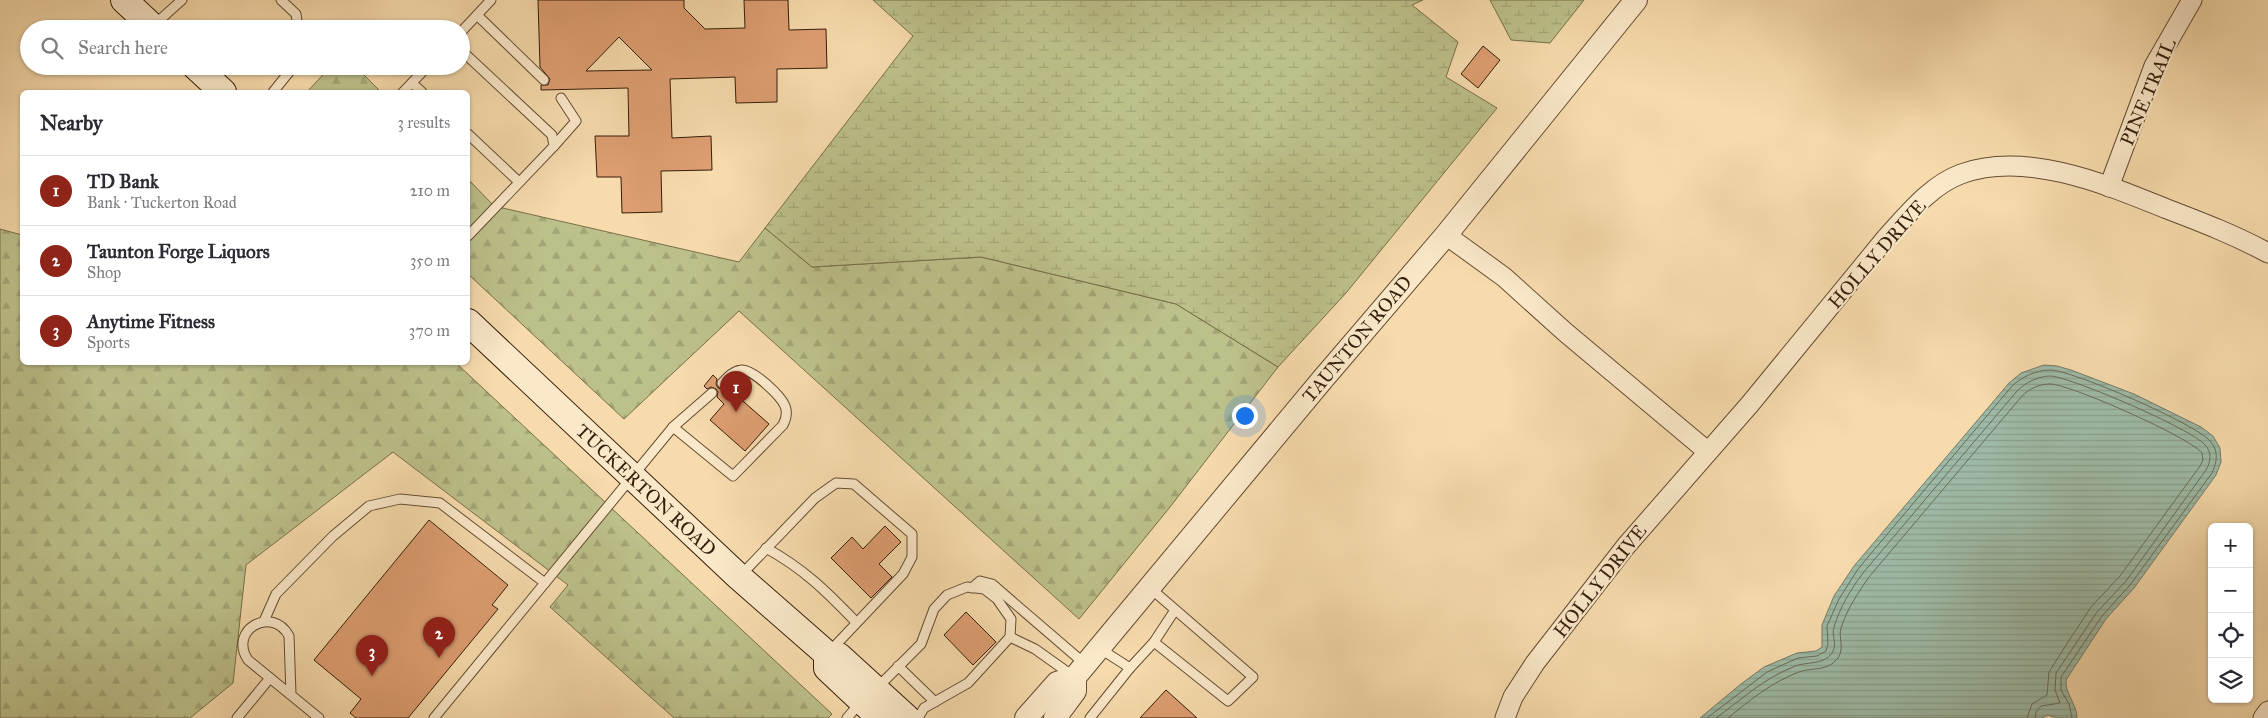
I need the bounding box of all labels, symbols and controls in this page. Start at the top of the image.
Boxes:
search box [20,20,470,75]
icon: search [38,34,66,62]
street label: PINE TRAIL [2115,35,2181,149]
text: Search here [78,36,168,59]
text: Nearby [40,110,103,136]
text: 3 results [397,113,450,132]
text: TD Bank [87,170,159,193]
text: 1 [53,181,59,200]
text: 210 m [410,181,450,200]
text: Bank · Tuckerton Road [87,193,237,212]
street label: HOLLY DRIVE [1823,194,1931,313]
text: Taunton Forge Liquors [87,240,270,263]
text: 2 [52,251,60,270]
text: 350 m [410,251,450,270]
text: Shop [87,263,121,282]
street label: TAUNTON ROAD [1297,271,1417,407]
text: Anytime Fitness [87,310,215,333]
text: 3 [53,321,59,340]
text: 370 m [409,321,450,340]
text: Sports [87,333,130,352]
pin: 1 [720,371,752,412]
your location [1232,403,1258,429]
street label: TUCKERTON ROAD [571,419,721,561]
street label: HOLLY DRIVE [1549,520,1652,642]
map controls [2208,523,2253,703]
button: + [2208,523,2253,568]
button: − [2208,568,2253,613]
button: locate [2208,613,2253,658]
pin: 2 [423,617,455,658]
pin: 3 [356,635,388,676]
button: layers [2208,658,2253,703]

